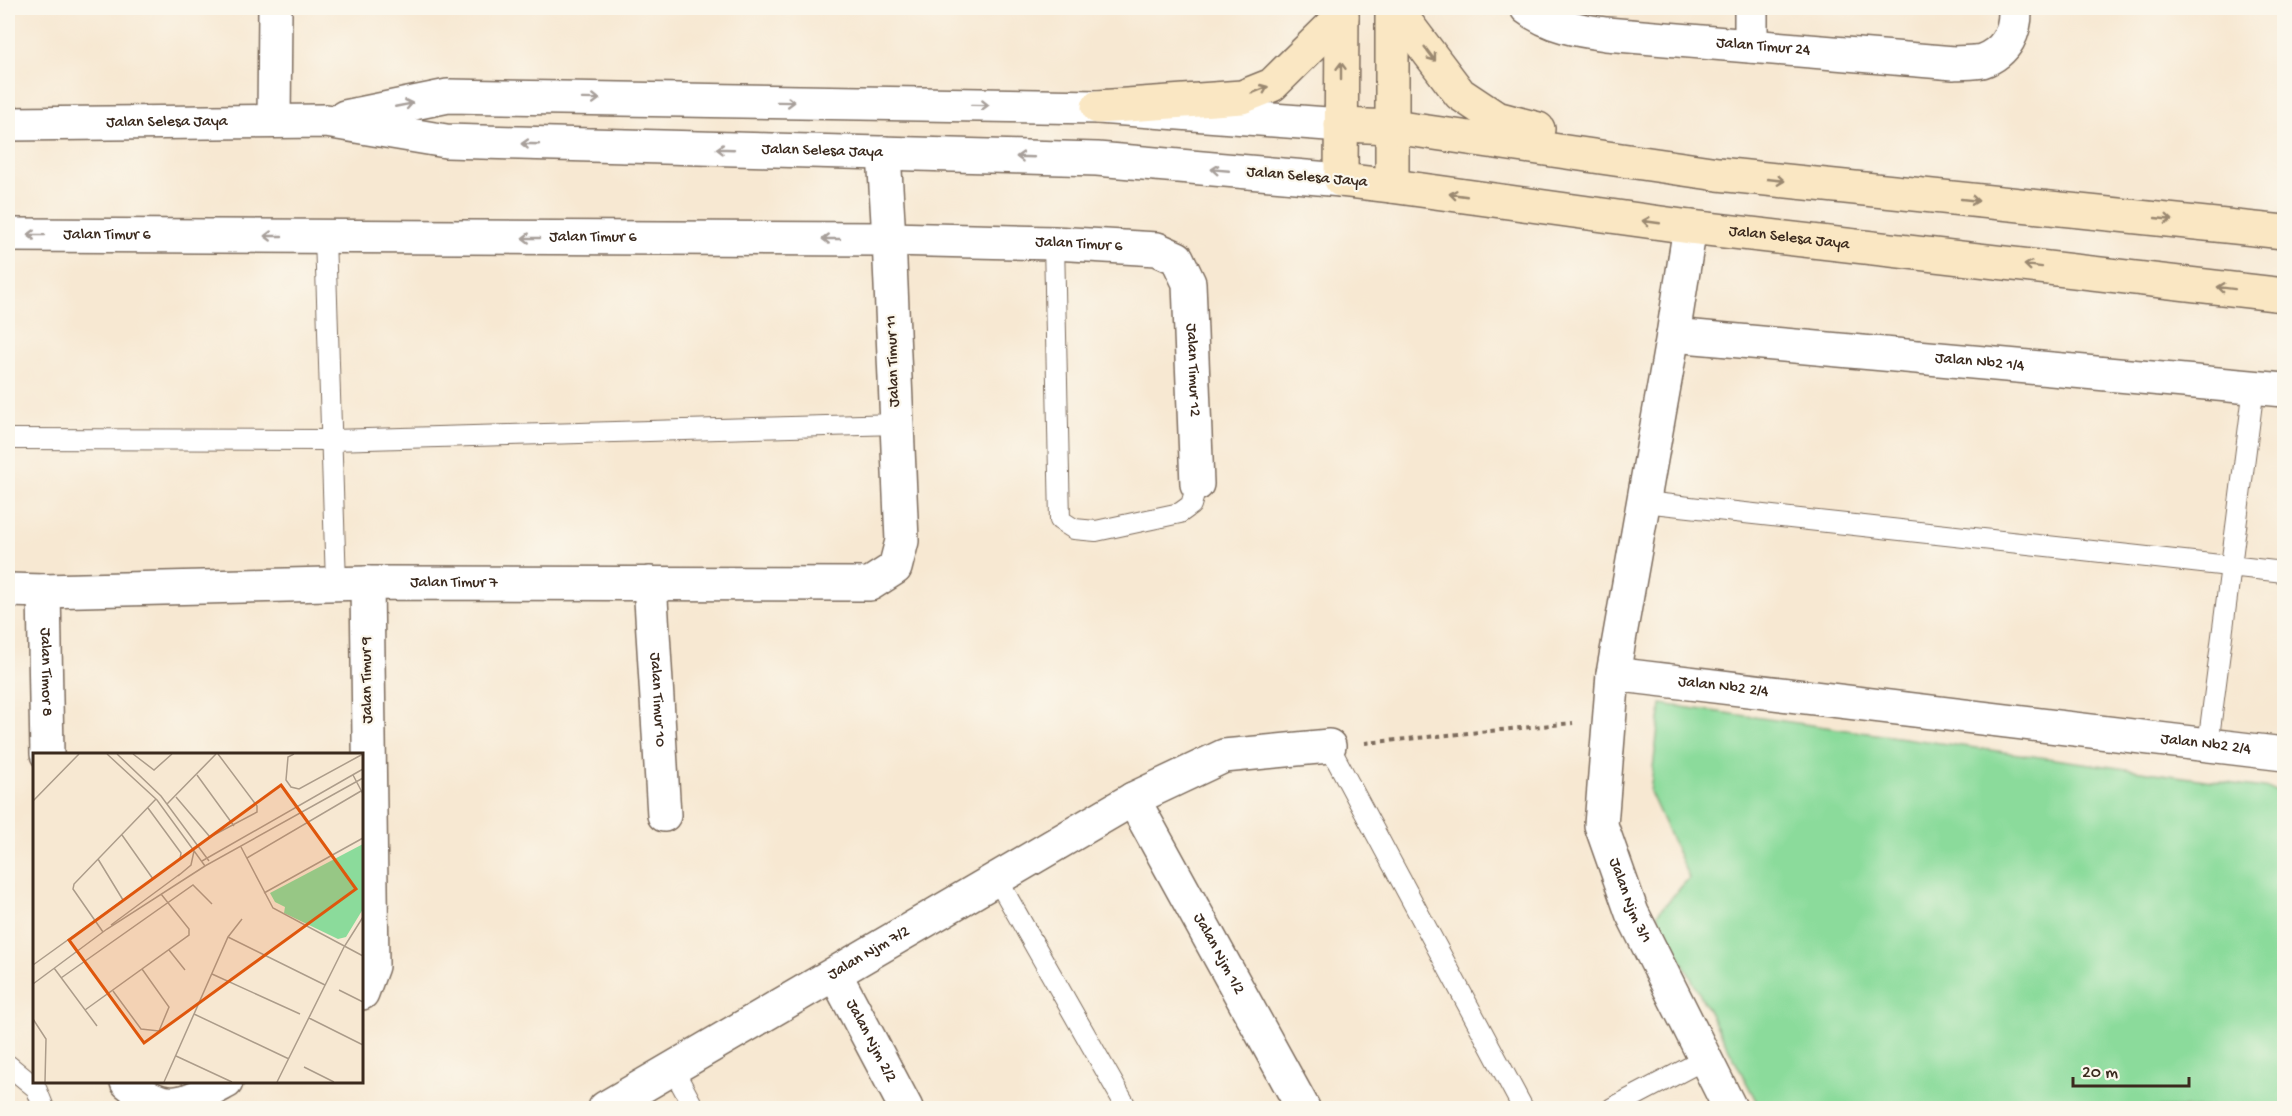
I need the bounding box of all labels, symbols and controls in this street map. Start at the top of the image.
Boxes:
street label: Jalan Timur 24 [1715,34,1812,61]
one-way arrow [1424,46,1436,62]
one-way arrow [1335,61,1347,81]
one-way arrow [1250,84,1269,95]
one-way arrow [580,93,600,104]
one-way arrow [775,96,795,108]
one-way arrow [393,99,413,110]
one-way arrow [970,100,990,111]
street label: Jalan Selesa Jaya [106,112,229,133]
one-way arrow [521,138,541,149]
street label: Jalan Selesa Jaya [761,140,884,163]
one-way arrow [716,143,736,155]
one-way arrow [1016,152,1036,163]
street label: Jalan Selesa Jaya [1246,163,1369,193]
one-way arrow [1210,164,1230,175]
one-way arrow [1765,175,1785,186]
one-way arrow [1449,189,1468,200]
one-way arrow [1959,194,1979,205]
one-way arrow [2153,214,2173,225]
one-way arrow [1642,216,1662,227]
street label: Jalan Selesa Jaya [1728,222,1852,255]
street label: Jalan Timur 6 [63,226,152,245]
street label: Jalan Timur 6 [549,228,638,247]
one-way arrow [26,229,46,241]
one-way arrow [263,230,283,242]
one-way arrow [521,232,541,244]
one-way arrow [821,233,841,245]
street label: Jalan Timur 6 [1035,233,1124,257]
one-way arrow [2023,260,2043,271]
one-way arrow [2217,282,2237,293]
street label: Jalan Timur 11 [883,315,905,407]
street label: Jalan Timur 12 [1181,323,1204,417]
street label: Jalan Nb2 1/4 [1934,349,2026,376]
street label: Jalan Timur 7 [410,574,498,593]
street label: Jalan Timor 8 [35,627,56,717]
street label: Jalan Timur 9 [358,636,378,724]
street label: Jalan Timur 10 [645,652,669,748]
street label: Jalan Nb2 2/4 [1677,672,1770,702]
street label: Jalan Nb2 2/4 [2159,730,2253,760]
inset map [33,753,363,1083]
street label: Jalan Njm 3/1 [1604,856,1655,946]
street label: Jalan Njm 1/2 [1188,910,1248,998]
street label: Jalan Njm 7/2 [825,922,914,985]
street label: Jalan Njm 2/2 [841,997,900,1086]
scale bar [2073,1050,2188,1088]
text: 20 m [2082,1063,2118,1084]

